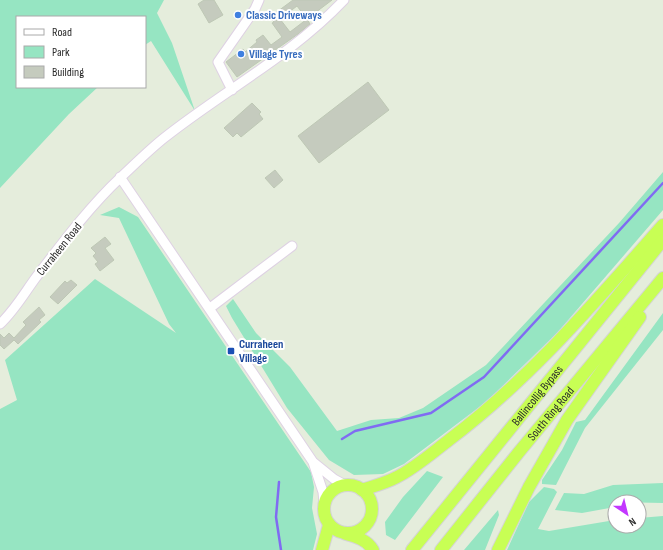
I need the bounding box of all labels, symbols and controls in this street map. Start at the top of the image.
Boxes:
place label: Classic Driveways [246,8,322,23]
marker: Classic Driveways [233,10,243,20]
legend [16,16,146,88]
text: Road [52,25,72,40]
text: Park [52,45,70,60]
place label: Village Tyres [249,47,303,62]
marker: Village Tyres [236,49,246,59]
text: Building [52,65,84,80]
street label: Curraheen Road [33,220,85,279]
place label: Curraheen Village [239,337,283,366]
marker: Curraheen Village [226,346,236,356]
street label: Ballincollig Bypass [509,362,567,429]
street label: South Ring Road [524,384,578,444]
north arrow [607,494,647,534]
text: N [626,515,639,529]

